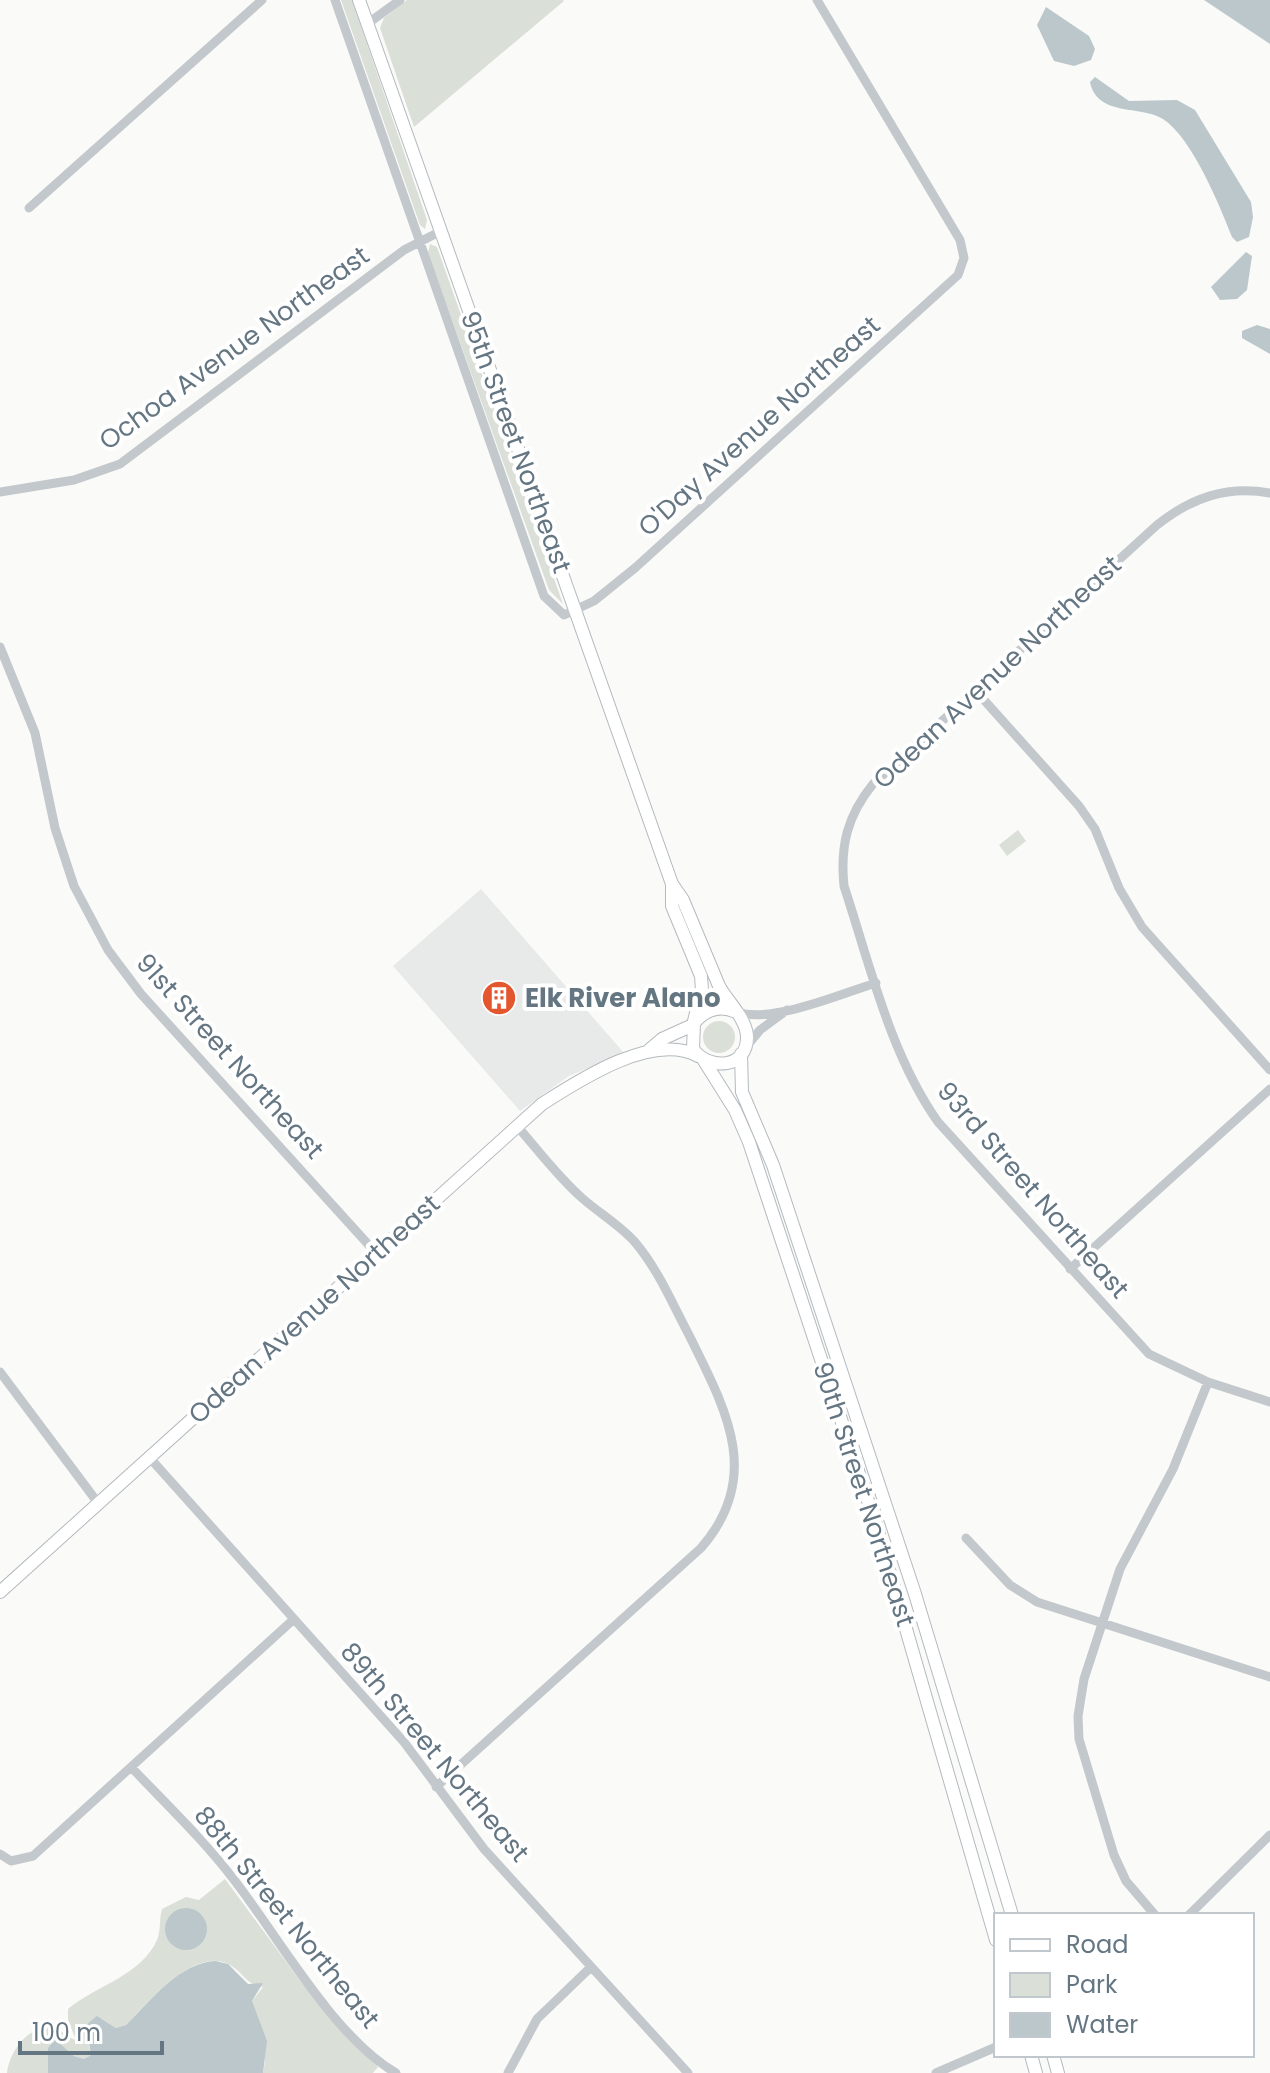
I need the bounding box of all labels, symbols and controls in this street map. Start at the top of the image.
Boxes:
street label: Ochoa Avenue Northeast [92,238,376,458]
street label: 95th Street Northeast [452,306,580,578]
street label: O'Day Avenue Northeast [630,308,888,544]
street label: Odean Avenue Northeast [865,547,1129,797]
street label: 91st Street Northeast [128,945,332,1167]
building icon: Elk River Alano [480,979,518,1017]
place label: Elk River Alano [525,980,720,1016]
street label: 93rd Street Northeast [929,1074,1137,1306]
street label: Odean Avenue Northeast [180,1186,448,1432]
street label: 90th Street Northeast [804,1357,924,1631]
street label: 89th Street Northeast [332,1635,538,1869]
street label: 88th Street Northeast [186,1798,388,2036]
legend [994,1913,1254,2057]
text: Road [1066,1928,1128,1961]
text: Park [1066,1968,1118,2001]
scale bar [20,2005,162,2055]
text: Water [1066,2008,1138,2041]
text: 100 m [32,2016,101,2049]

